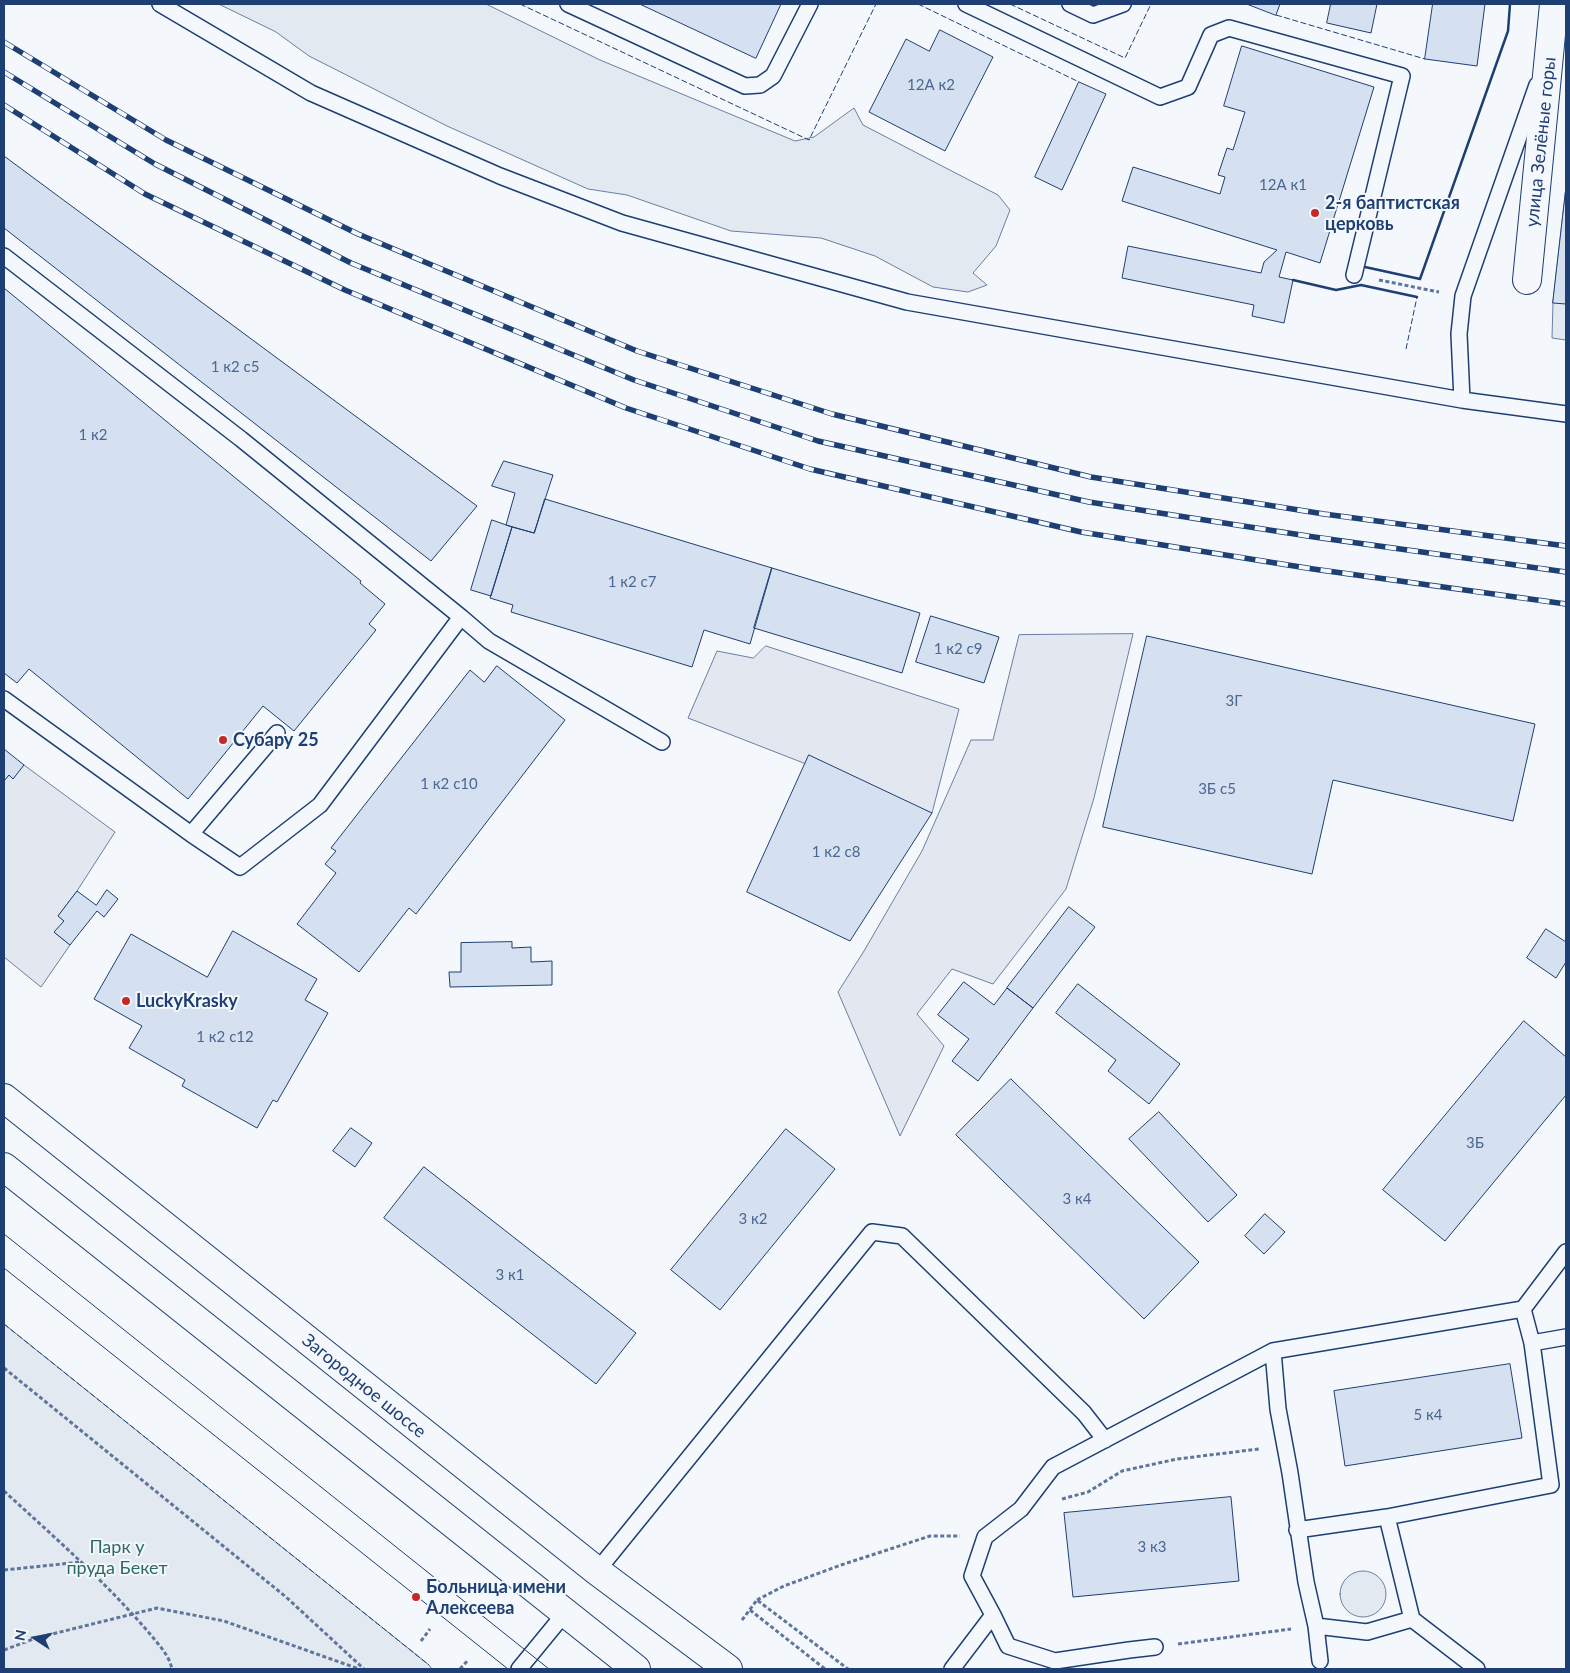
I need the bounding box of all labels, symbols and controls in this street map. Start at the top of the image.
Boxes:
street label: улица Зелёные горы [1521,56,1561,228]
house number: 12А к2 [907,76,955,94]
house number: 12А к1 [1259,176,1307,194]
place label: 2-я баптистская церковь [1325,192,1460,234]
marker: 2-я баптистская церковь [1309,207,1321,219]
house number: 1 к2 с5 [211,358,259,376]
house number: 1 к2 [78,426,108,444]
house number: 1 к2 с7 [608,573,656,591]
house number: 1 к2 с9 [934,640,982,658]
house number: 3Г [1226,692,1242,710]
place label: Субару 25 [233,729,319,751]
marker: Субару 25 [217,734,229,746]
house number: 1 к2 с10 [420,775,478,793]
house number: 3Б с5 [1198,780,1236,798]
house number: 1 к2 с8 [812,843,860,861]
place label: LuckyKrasky [136,990,238,1012]
marker: LuckyKrasky [120,995,132,1007]
house number: 1 к2 с12 [196,1028,254,1046]
house number: 3Б [1466,1134,1484,1152]
house number: 3 к4 [1062,1190,1092,1208]
house number: 3 к2 [738,1210,768,1228]
house number: 3 к1 [495,1266,525,1284]
street label: Загородное шоссе [298,1329,430,1443]
house number: 5 к4 [1413,1406,1443,1424]
park label: Парк у пруда Бекет [66,1536,168,1578]
house number: 3 к3 [1137,1538,1167,1556]
place label: Больница имени Алексеева [426,1576,566,1618]
marker: Больница имени Алексеева [410,1591,422,1603]
north arrow [10,1613,60,1663]
text: N [10,1628,29,1642]

